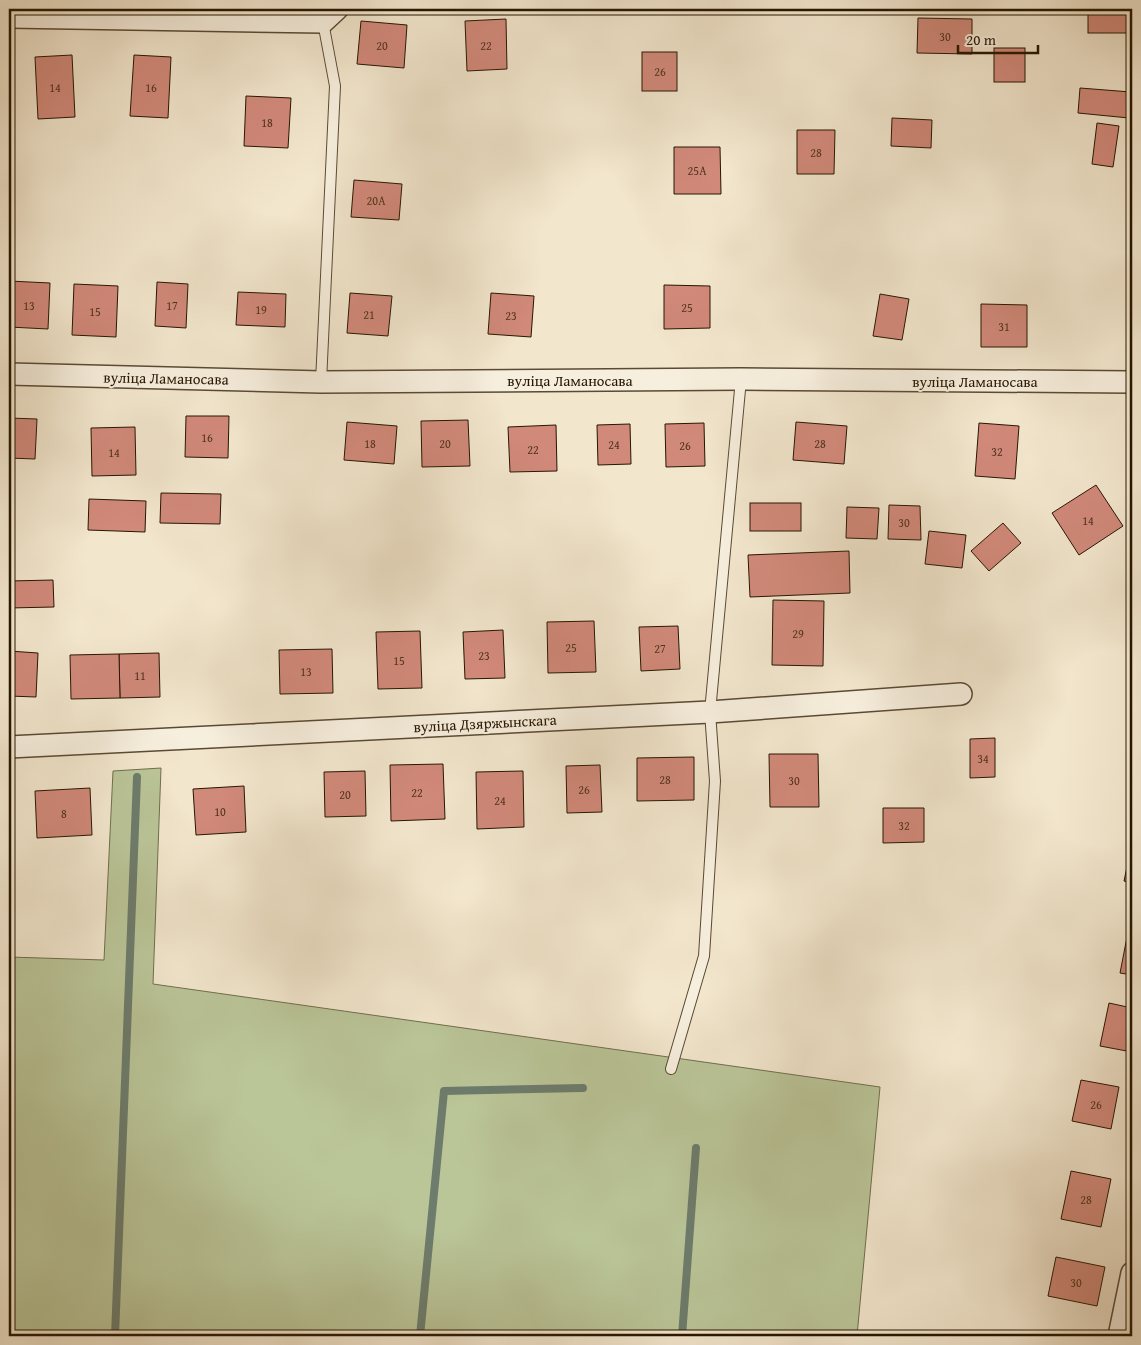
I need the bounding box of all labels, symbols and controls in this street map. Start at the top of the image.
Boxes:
scale bar [958,22,1038,54]
house number: 30 [939,28,951,45]
text: 20 m [966,29,997,50]
house number: 20 [376,37,388,54]
house number: 22 [480,37,492,54]
house number: 26 [654,63,666,80]
house number: 14 [49,79,61,96]
house number: 16 [145,79,157,96]
house number: 18 [261,114,273,131]
house number: 28 [810,144,822,161]
house number: 25А [688,162,707,179]
house number: 20А [367,192,386,209]
house number: 13 [23,297,35,314]
house number: 17 [166,297,178,314]
house number: 25 [681,299,693,316]
house number: 19 [255,301,267,318]
house number: 15 [89,303,101,320]
house number: 21 [363,306,375,323]
house number: 23 [505,307,517,324]
house number: 31 [998,318,1010,335]
street label: вуліца Ламаносава [103,366,230,390]
street label: вуліца Ламаносава [507,370,634,391]
street label: вуліца Ламаносава [912,371,1039,392]
house number: 16 [201,429,213,446]
house number: 18 [364,435,376,452]
house number: 20 [439,435,451,452]
house number: 28 [814,435,826,452]
house number: 24 [608,436,620,453]
house number: 26 [679,437,691,454]
house number: 22 [527,441,539,458]
house number: 32 [991,443,1003,460]
house number: 14 [108,444,120,461]
house number: 14 [1082,512,1094,529]
house number: 30 [898,514,910,531]
house number: 29 [792,625,804,642]
house number: 25 [565,639,577,656]
house number: 27 [654,640,666,657]
house number: 23 [478,647,490,664]
house number: 15 [393,652,405,669]
house number: 13 [300,663,312,680]
house number: 11 [134,667,146,684]
street label: вуліца Дзяржынскага [413,709,558,737]
house number: 34 [977,750,989,767]
house number: 28 [659,771,671,788]
house number: 30 [788,772,800,789]
house number: 26 [578,781,590,798]
house number: 22 [411,784,423,801]
house number: 20 [339,786,351,803]
house number: 24 [494,792,506,809]
house number: 10 [214,803,226,820]
house number: 8 [61,805,67,822]
house number: 32 [898,817,910,834]
house number: 26 [1090,1096,1102,1113]
house number: 28 [1080,1191,1092,1208]
house number: 30 [1070,1274,1082,1291]

